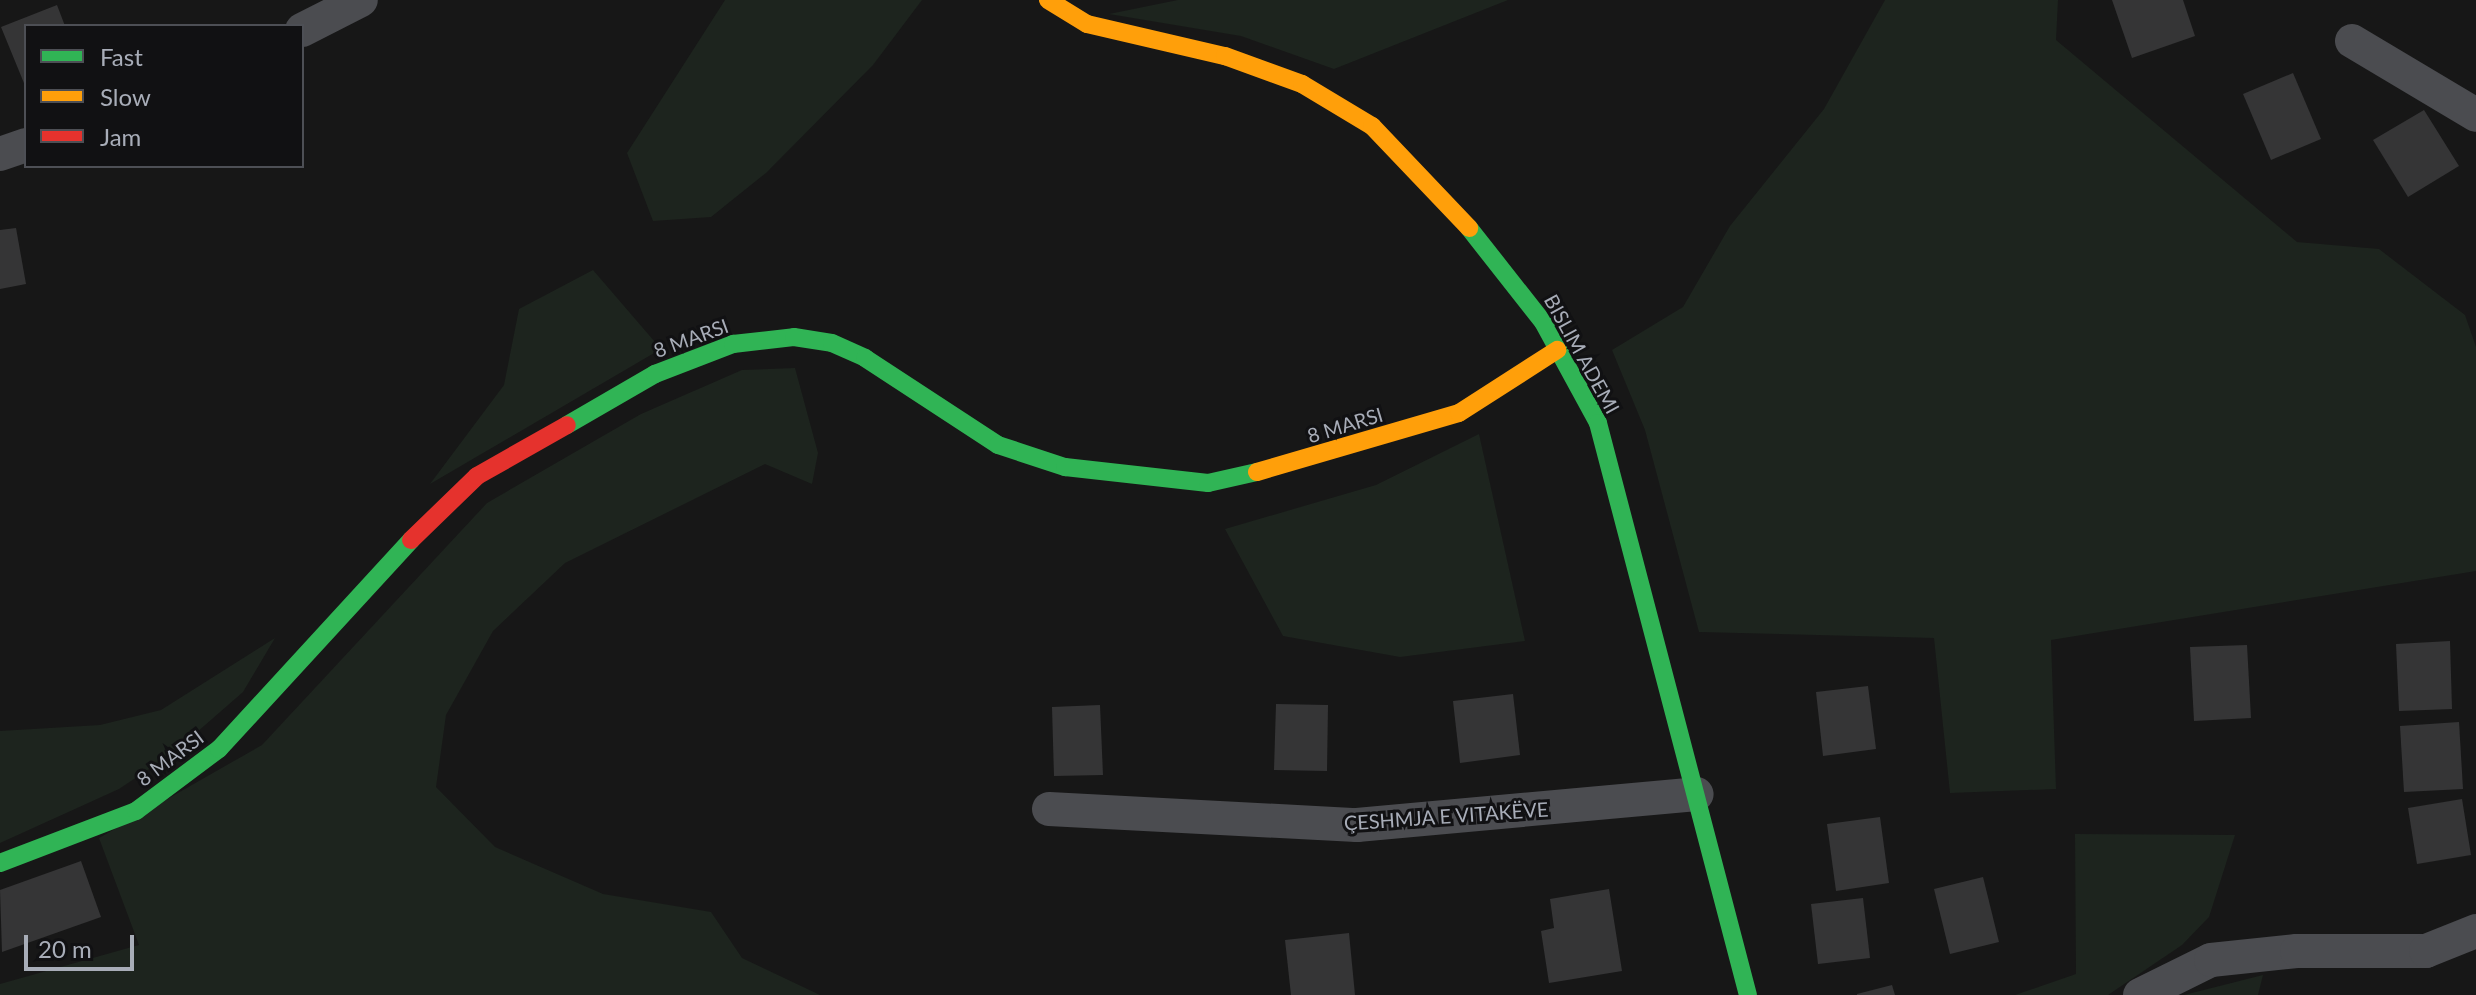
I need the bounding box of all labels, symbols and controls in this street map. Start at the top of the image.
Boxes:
legend [24,24,304,168]
text: Fast [100,42,143,71]
text: Slow [100,82,151,111]
text: Jam [100,122,141,151]
street label: BISLIM ADEMI [1539,290,1625,418]
street label: 8 MARSI [650,313,732,363]
street label: 8 MARSI [1304,402,1386,448]
street label: 8 MARSI [132,725,208,791]
street label: ÇESHMJA E VITAKËVE [1342,797,1550,835]
scale bar [28,919,138,969]
text: 20 m [38,934,92,963]

